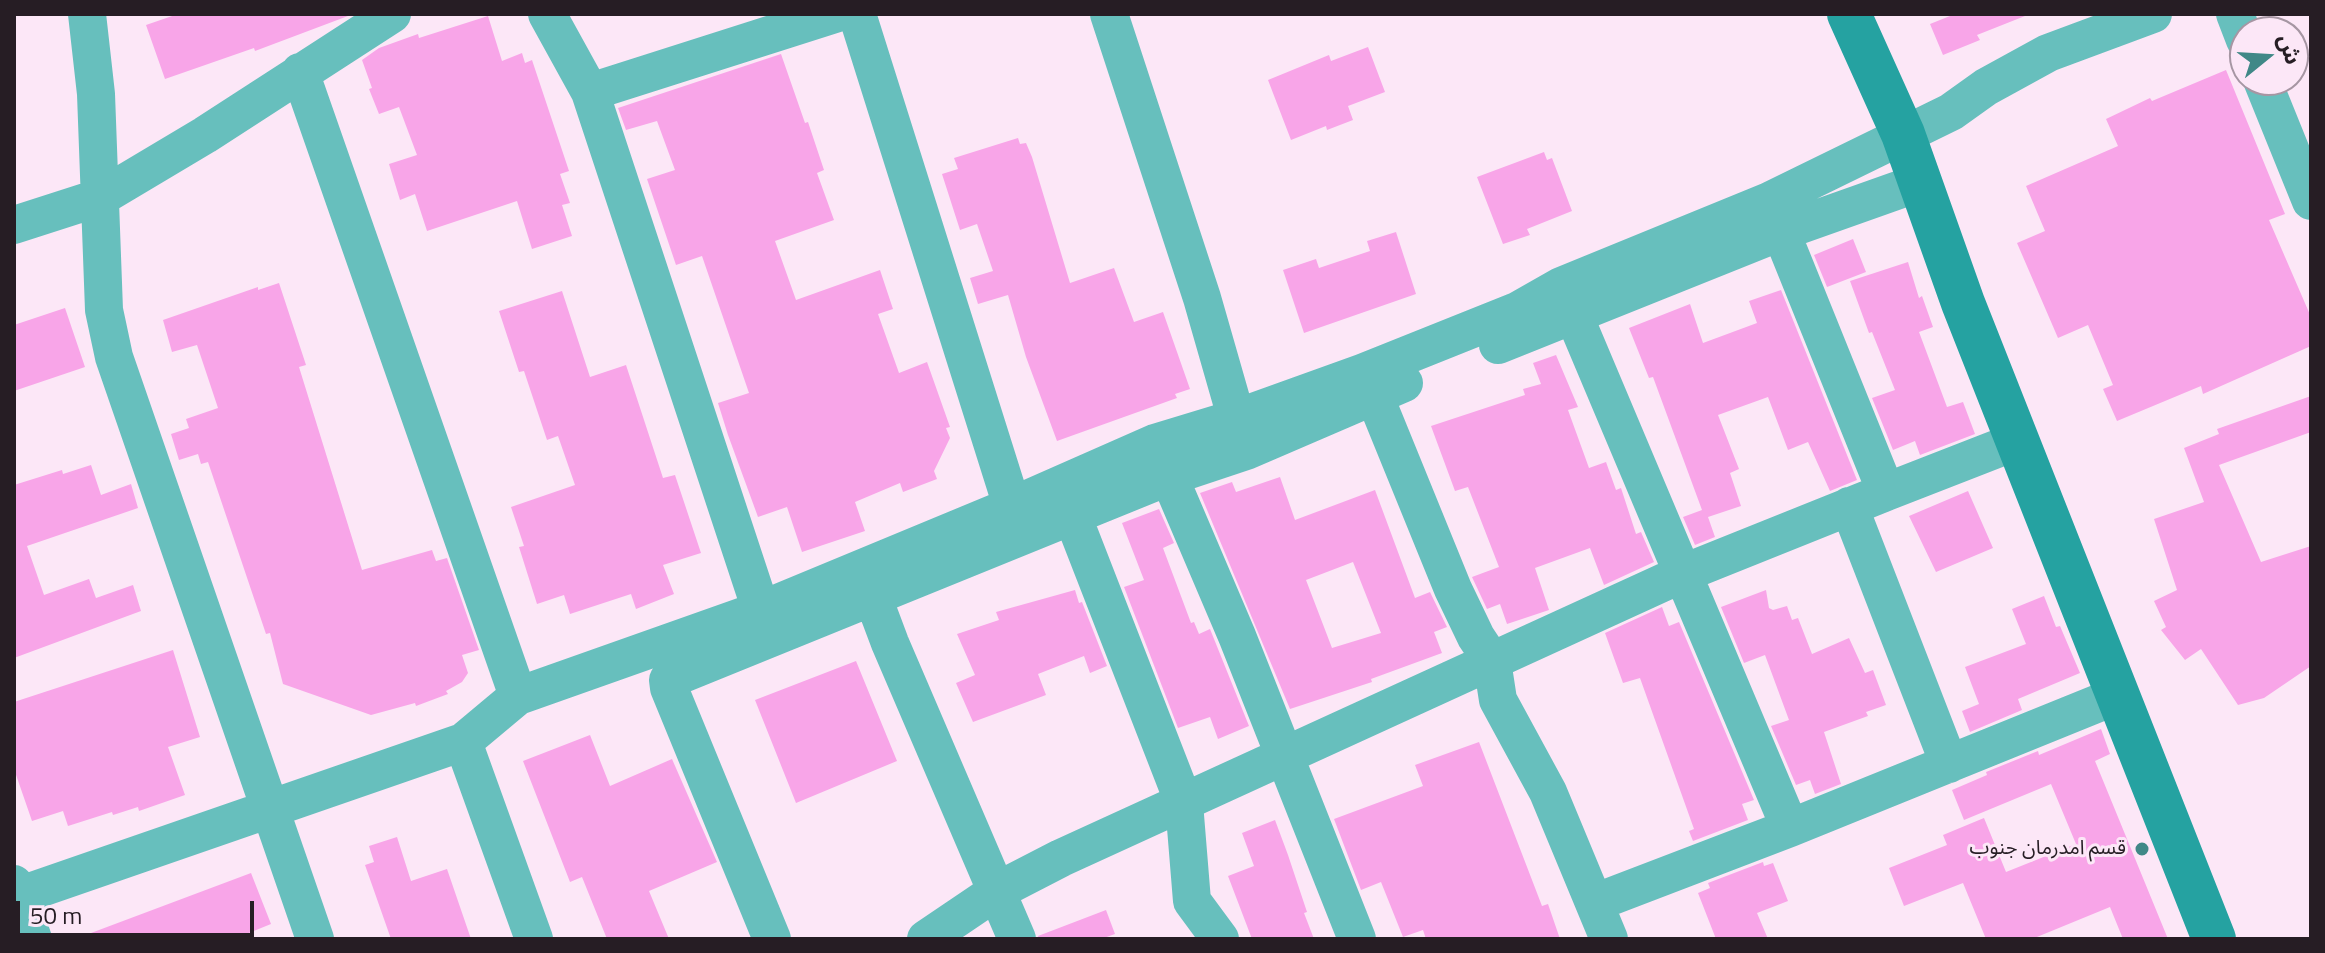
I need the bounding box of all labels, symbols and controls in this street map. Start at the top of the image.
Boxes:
north arrow [2229,16,2309,96]
text: ش [2269,30,2311,69]
place label: قسم امدرمان جنوب [1970,837,2126,861]
marker: قسم امدرمان جنوب [2133,840,2151,858]
scale bar [20,885,258,935]
text: 50 m [30,897,82,933]

